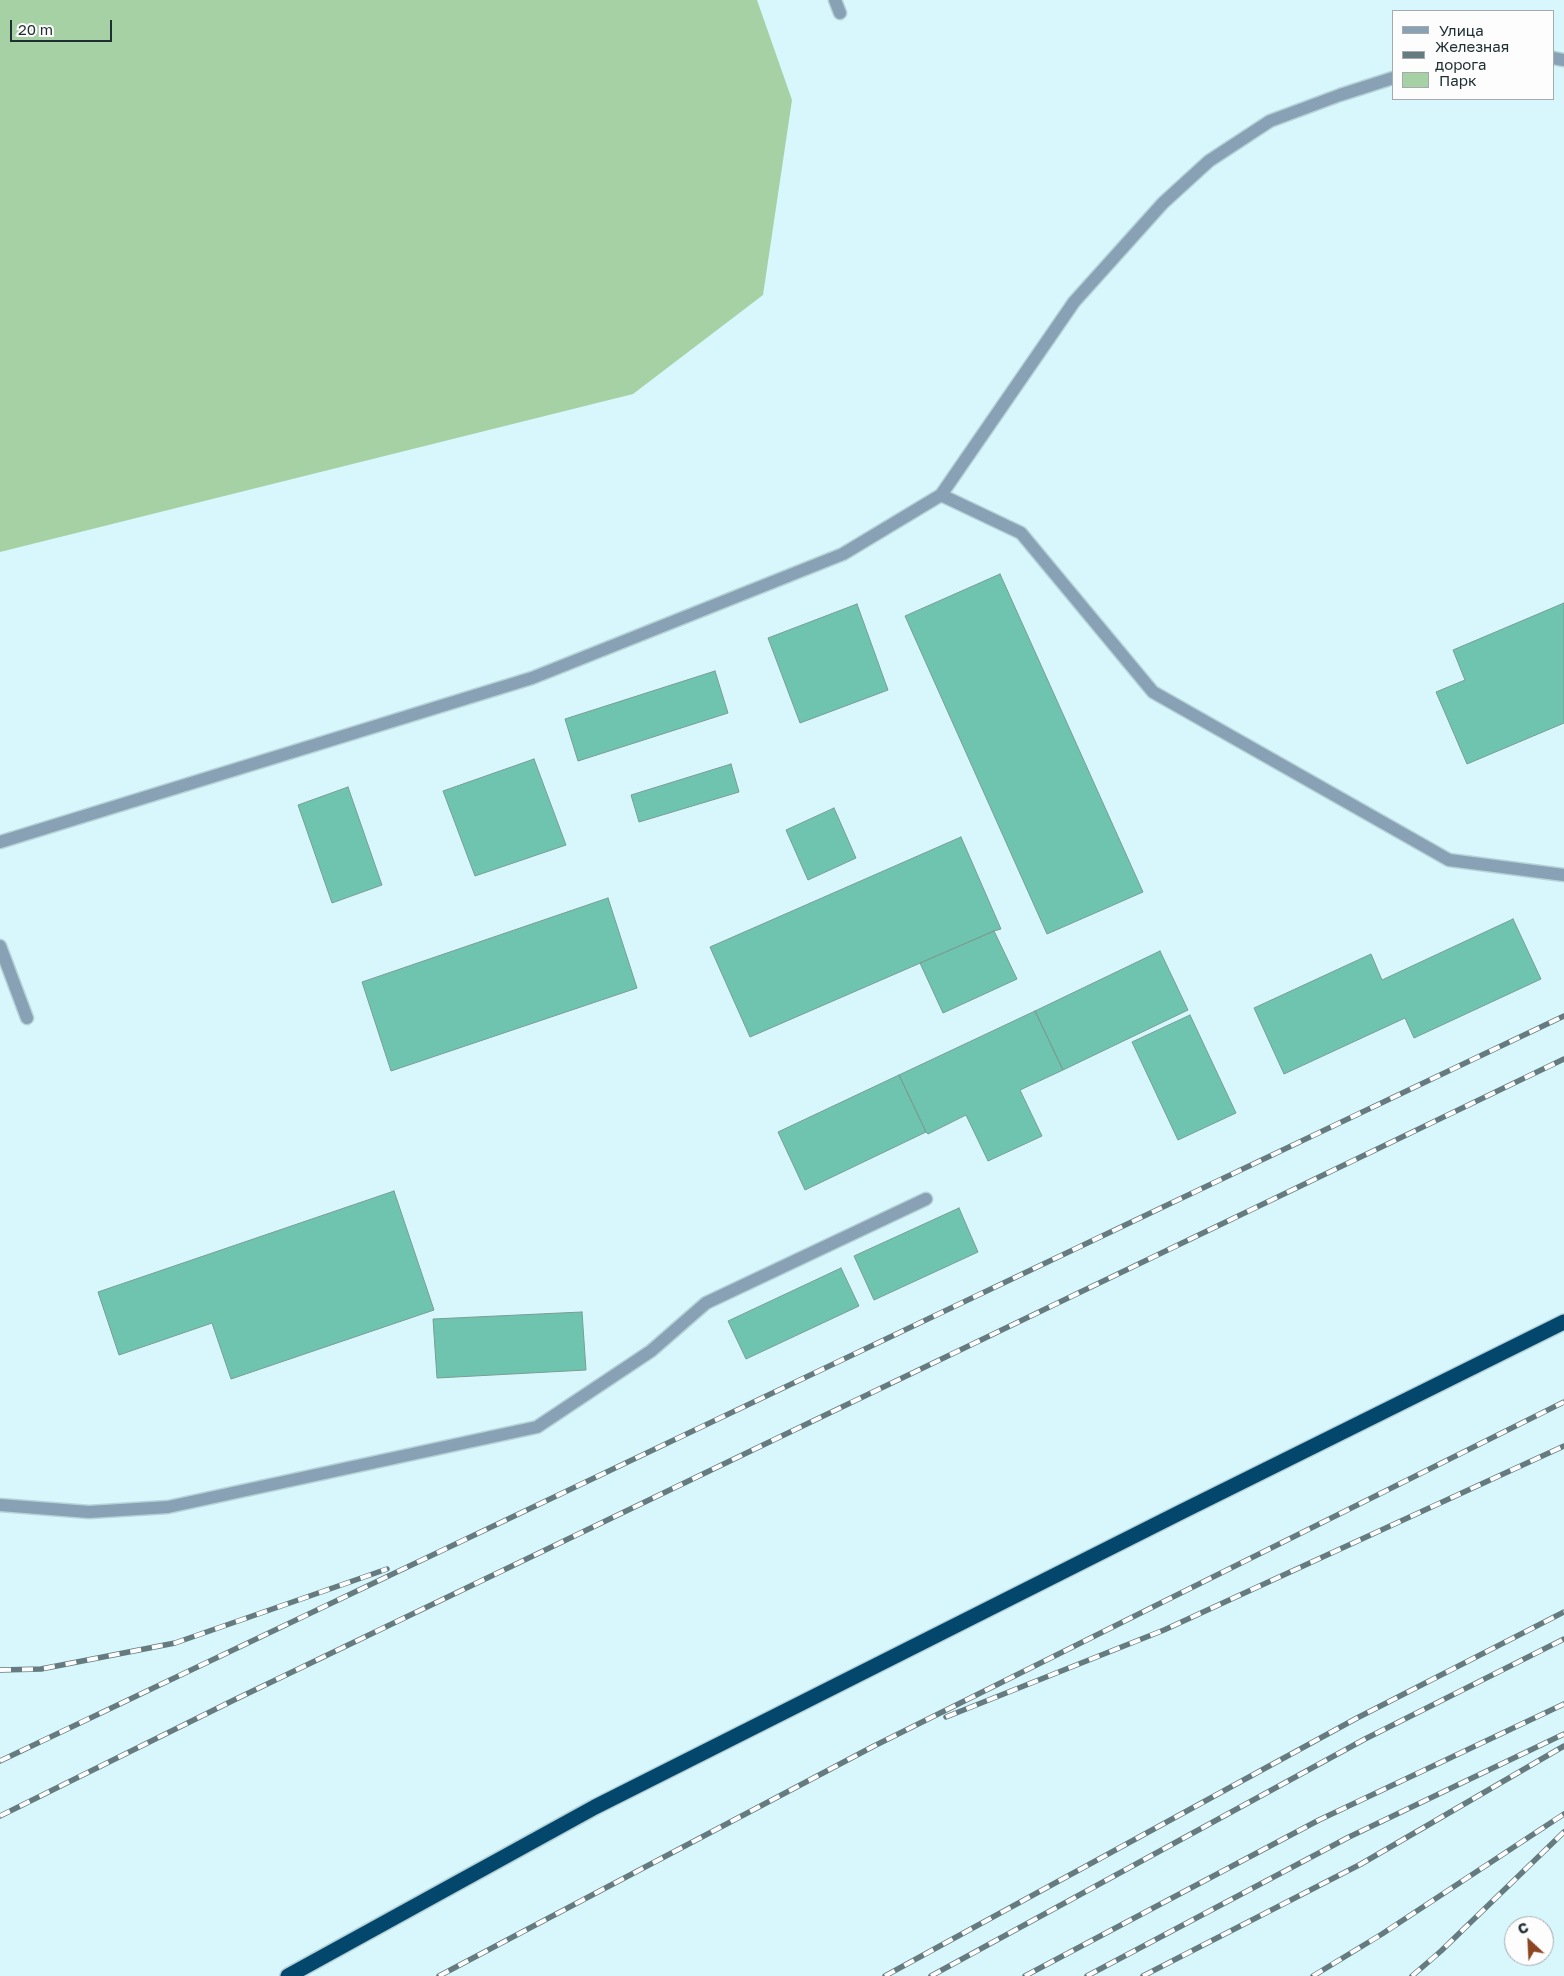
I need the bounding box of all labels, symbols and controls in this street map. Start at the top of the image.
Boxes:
scale bar [12,10,115,42]
legend [1392,10,1554,100]
text: 20 m [18,20,53,38]
text: Улица [1439,21,1484,39]
text: Железная дорога [1435,37,1509,73]
text: Парк [1439,71,1477,89]
north arrow [1504,1916,1554,1966]
text: С [1515,1918,1531,1938]

